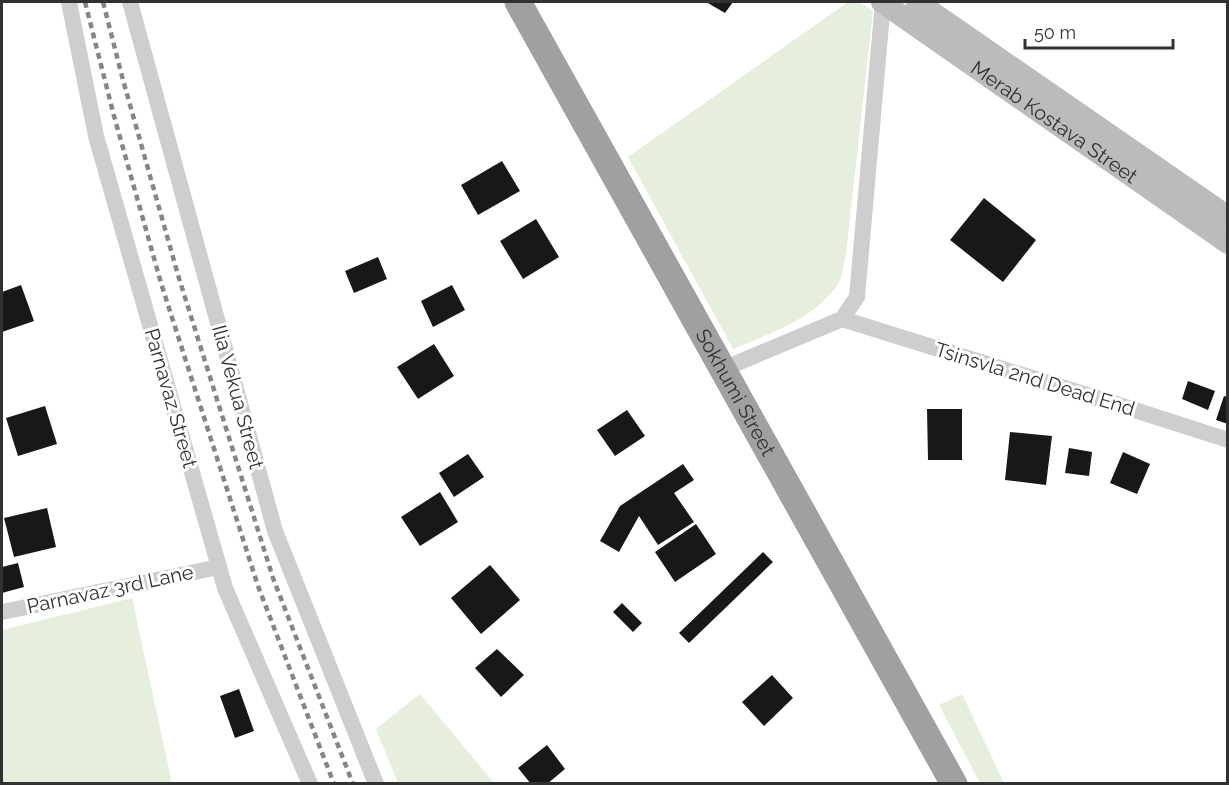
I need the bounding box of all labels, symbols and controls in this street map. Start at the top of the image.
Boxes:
scale bar [1025,12,1174,50]
text: 50 m [1034,22,1076,43]
street label: Merab Kostava Street [966,56,1142,188]
street label: Ilia Vekua Street [207,322,269,472]
street label: Parnavaz Street [140,325,202,471]
street label: Sokhumi Street [691,325,781,460]
street label: Tsinsvla 2nd Dead End [932,337,1138,421]
street label: Parnavaz 3rd Lane [25,560,196,618]

